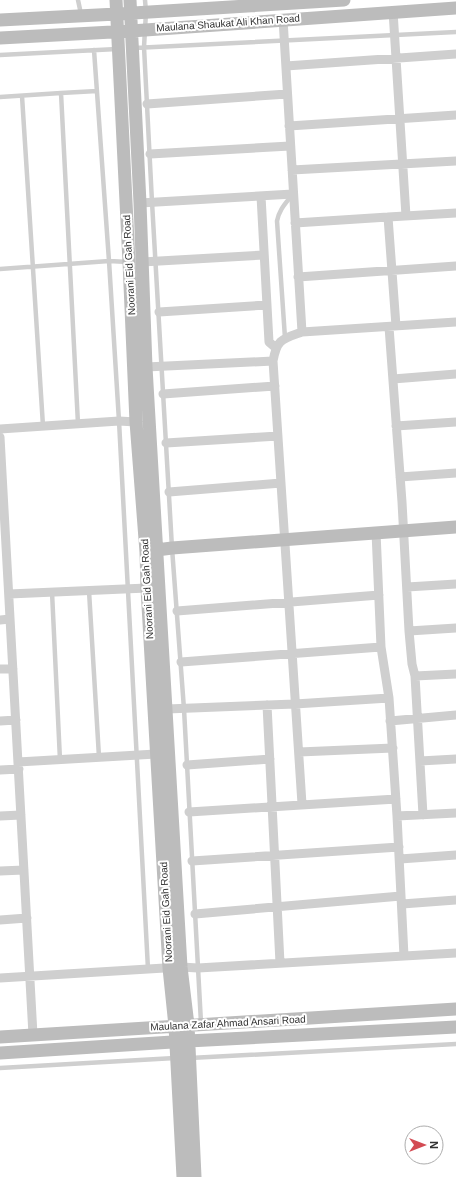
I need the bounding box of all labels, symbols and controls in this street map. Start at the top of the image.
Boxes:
street label: Maulana Shaukat Ali Khan Road [156,12,300,34]
street label: Noorani Eid Gah Road [121,214,137,316]
street label: Noorani Eid Gah Road [139,538,155,640]
street label: Noorani Eid Gah Road [158,861,174,963]
street label: Maulana Zafar Ahmad Ansari Road [150,1013,306,1033]
north arrow [404,1125,444,1165]
text: N [428,1141,440,1149]

